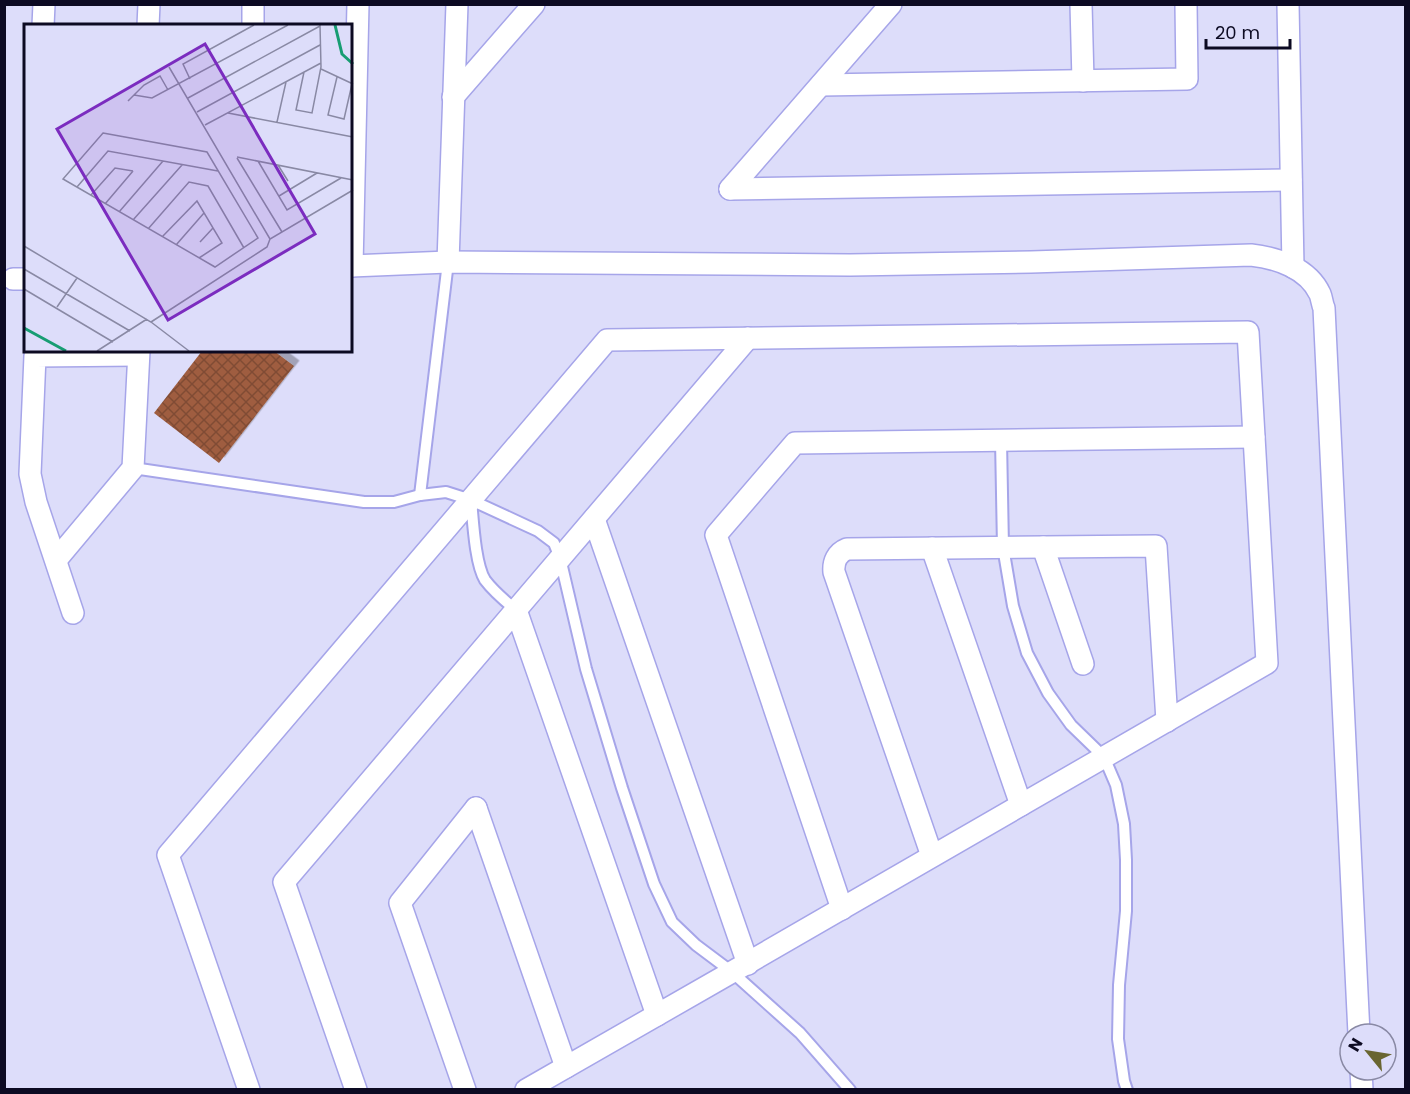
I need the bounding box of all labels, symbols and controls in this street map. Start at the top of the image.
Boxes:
scale bar [1206,12,1290,50]
text: 20 m [1215,20,1260,45]
inset map [24,24,352,352]
north arrow [1338,1022,1398,1082]
text: N [1342,1034,1368,1056]

